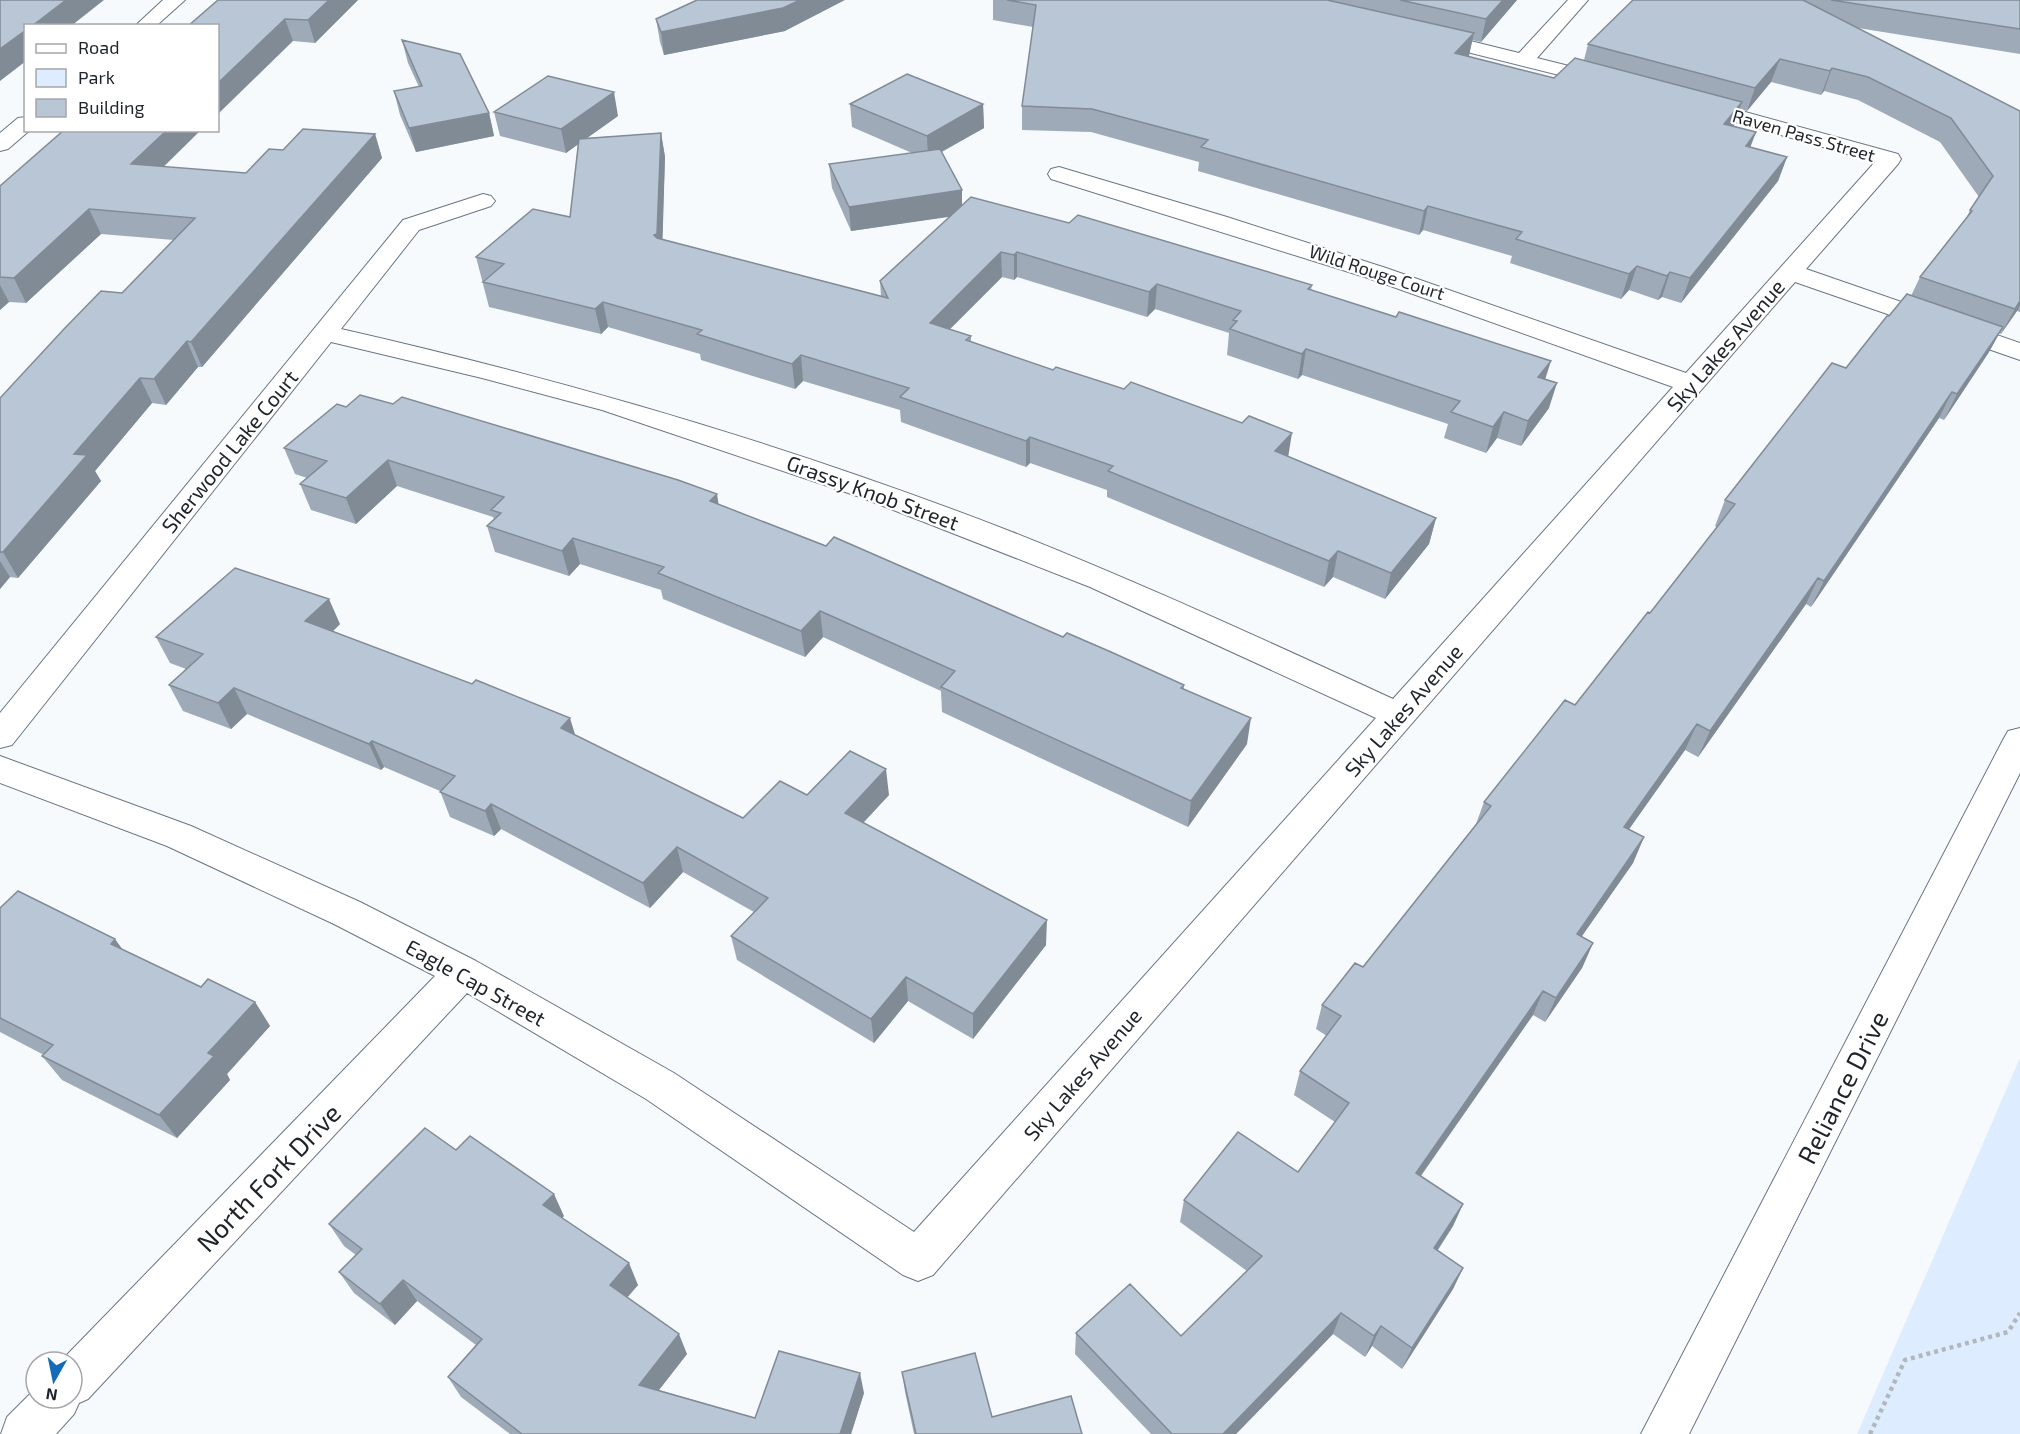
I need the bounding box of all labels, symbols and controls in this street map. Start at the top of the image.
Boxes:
legend [24,24,219,132]
text: Road [78,36,119,58]
text: Park [78,66,115,88]
text: Building [78,96,145,118]
street label: Raven Pass Street [1730,104,1878,166]
street label: Wild Rouge Court [1306,240,1448,304]
street label: Sky Lakes Avenue [1661,274,1789,416]
street label: Sherwood Lake Court [156,364,302,538]
street label: Grassy Knob Street [784,449,962,535]
street label: Sky Lakes Avenue [1339,639,1467,781]
street label: Eagle Cap Street [402,933,550,1031]
street label: Sky Lakes Avenue [1018,1003,1146,1145]
street label: Reliance Drive [1790,1005,1894,1169]
street label: North Fork Drive [190,1097,346,1257]
north arrow [24,1350,84,1410]
text: N [44,1385,59,1406]

